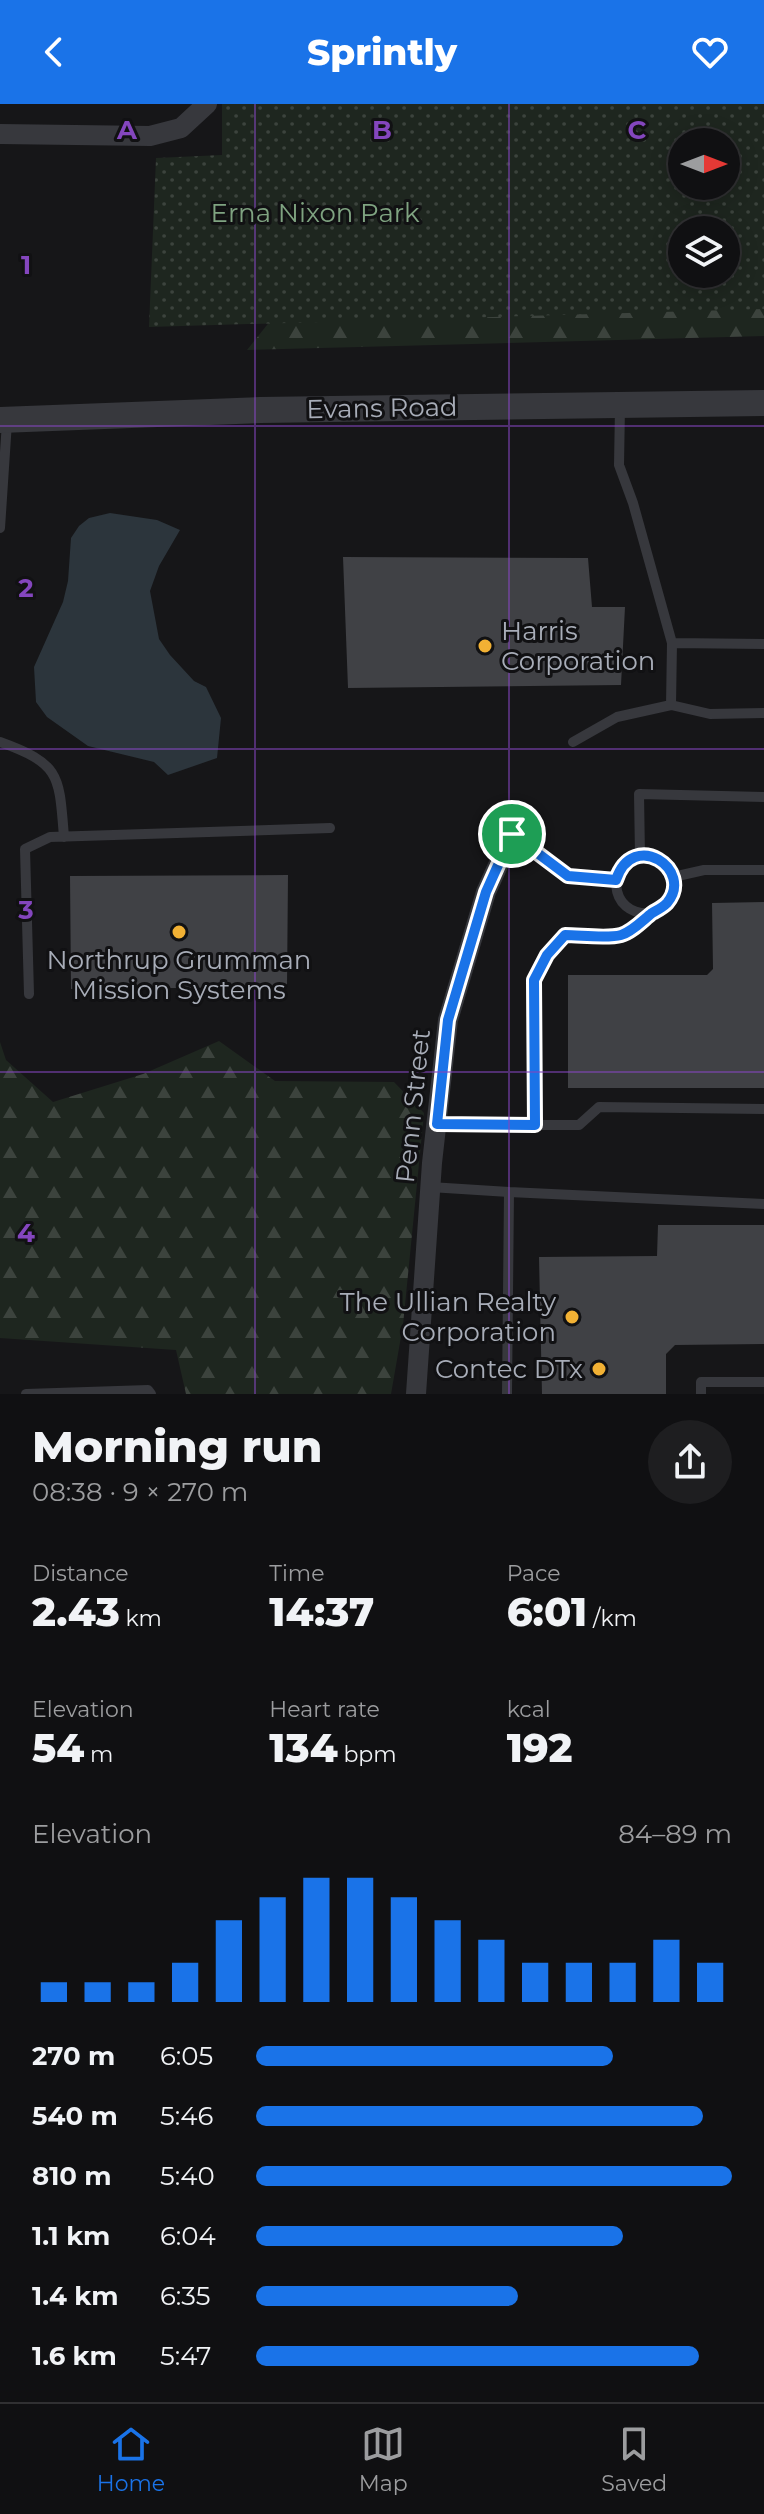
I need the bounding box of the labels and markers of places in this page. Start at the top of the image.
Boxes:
place label: Harris Corporation [501,615,655,677]
marker: Harris Corporation [476,637,494,655]
pin [478,800,546,868]
marker: Northrup Grumman Mission Systems [170,923,188,941]
place label: Northrup Grumman Mission Systems [47,944,311,1006]
place label: The Ullian Realty Corporation [340,1286,557,1348]
marker: The Ullian Realty Corporation [563,1308,581,1326]
place label: Contec DTx [435,1353,583,1385]
marker: Contec DTx [590,1360,608,1378]

